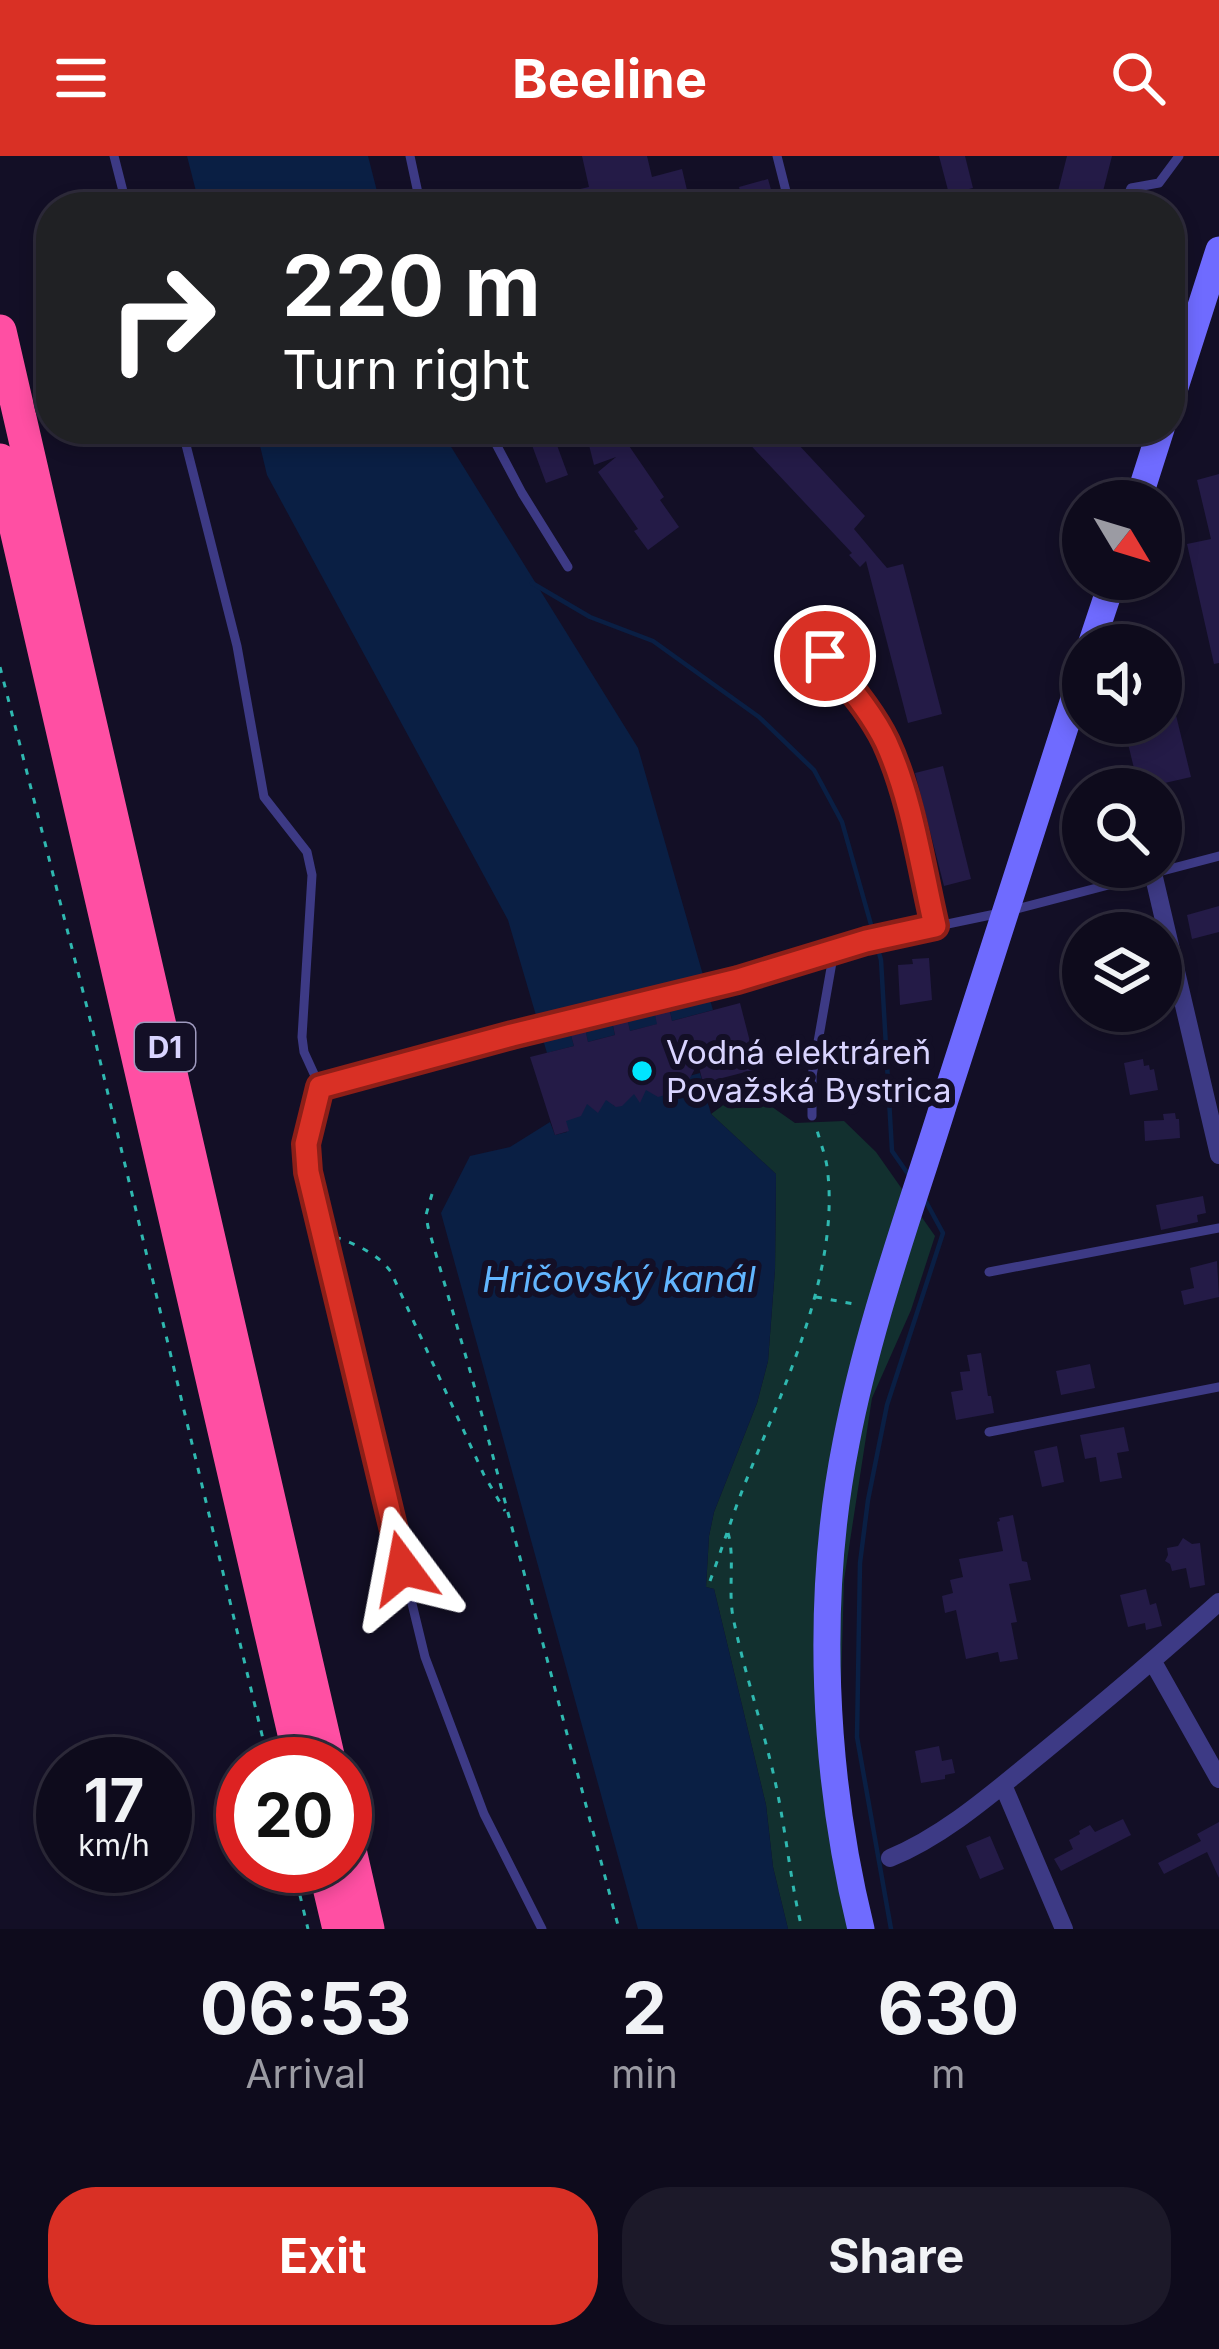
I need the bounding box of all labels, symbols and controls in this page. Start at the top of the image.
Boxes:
icon: menu [48,45,114,111]
icon: search [1105,45,1171,111]
text: Beeline [512,46,707,111]
text: 220 m [282,235,541,336]
icon: right [84,240,240,396]
text: Turn right [282,337,530,402]
north arrow [1062,480,1182,600]
map controls [1062,480,1182,1032]
pin [774,605,876,707]
icon: arrive [792,623,858,689]
button: sound [1062,624,1182,744]
button: search [1062,768,1182,888]
button: layers [1062,912,1182,1032]
road number: D1 [135,1023,195,1071]
place label: Vodná elektráreň Považská Bystrica [666,1032,952,1110]
marker: Vodná elektráreň Považská Bystrica [629,1058,655,1084]
water label: Hričovský kanál [482,1257,756,1301]
position arrow [340,1505,466,1631]
speed limit sign: 20 [216,1737,372,1893]
text: 17 [84,1764,144,1836]
text: km/h [78,1827,150,1863]
text: 06:53 [200,1964,412,2051]
text: 2 [622,1964,667,2051]
text: 630 [878,1964,1019,2051]
text: Arrival [246,2050,366,2097]
text: min [611,2050,678,2097]
text: m [931,2050,966,2097]
button: Exit [48,2187,598,2325]
button: Share [622,2187,1171,2325]

